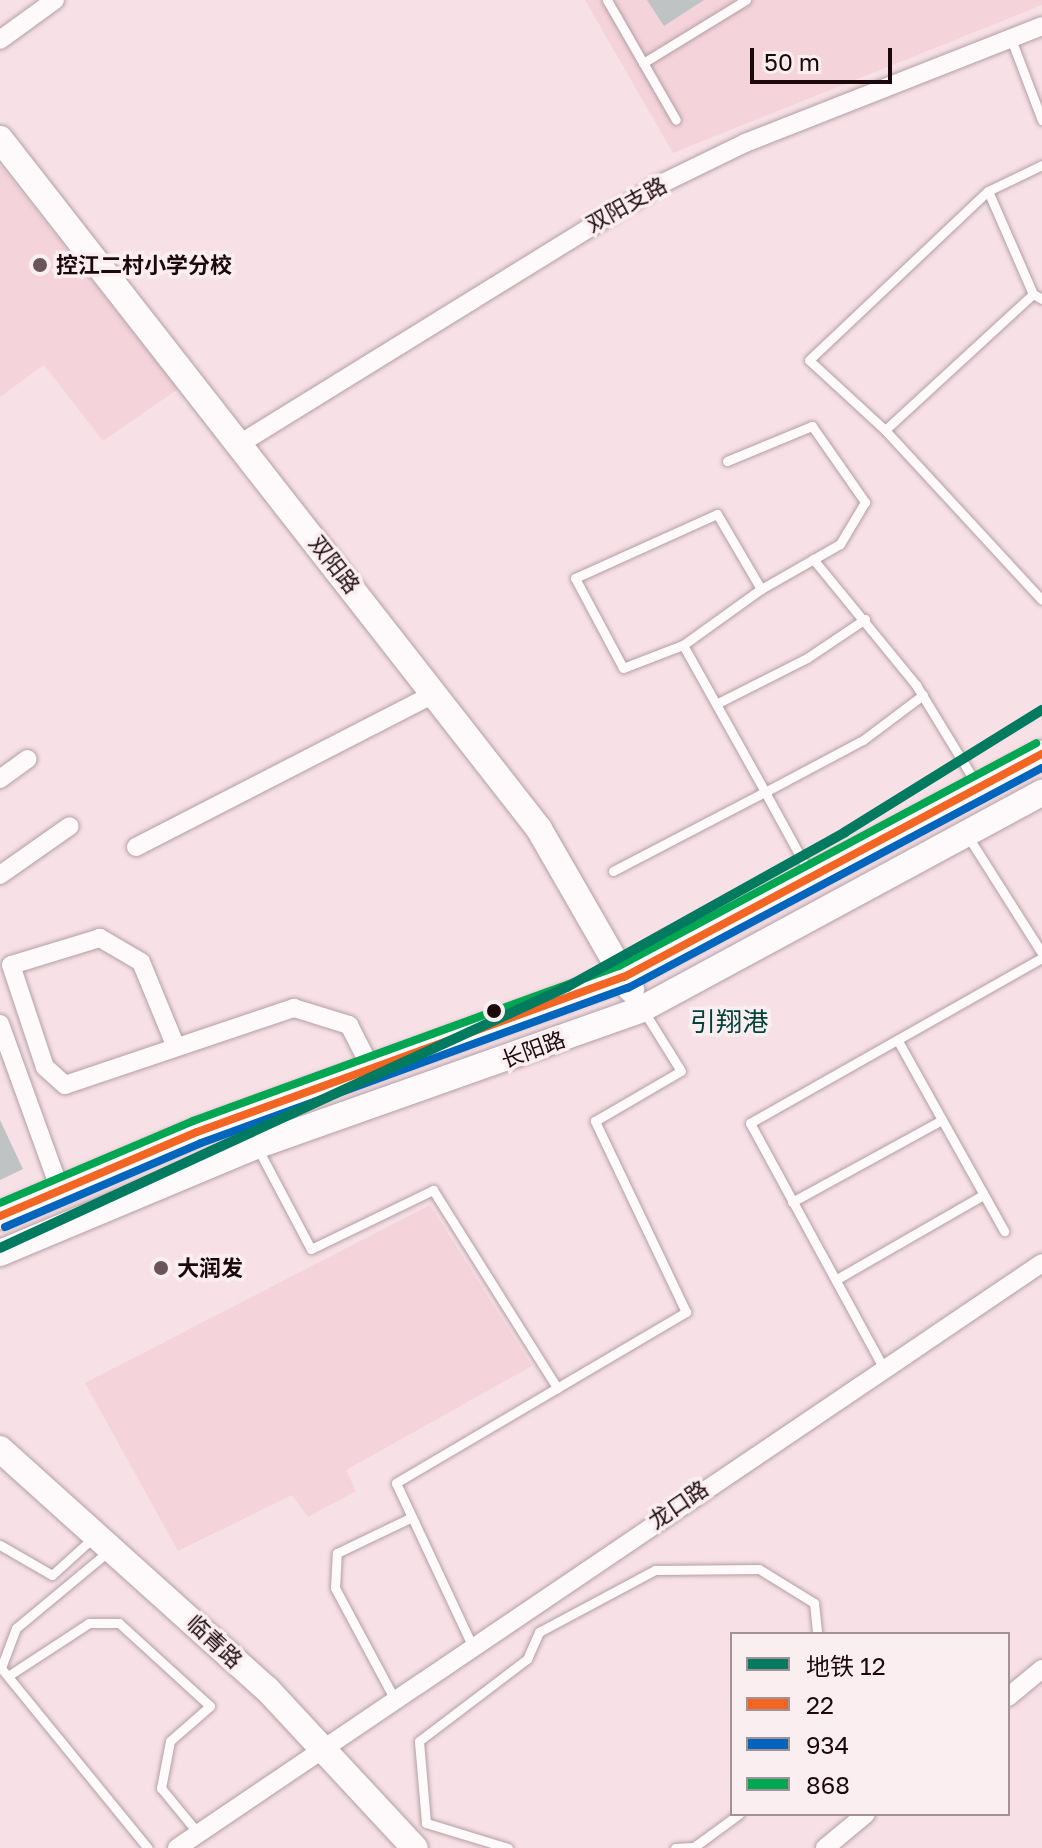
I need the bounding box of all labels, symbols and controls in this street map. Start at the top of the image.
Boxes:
scale bar [754,32,896,82]
text: 50 m [764,47,820,76]
street label: 双阳支路 [581,171,671,237]
place label: 控江二村小学分校 [56,252,232,278]
marker: 控江二村小学分校 [31,256,49,274]
street label: 双阳路 [304,530,366,598]
unlabelled marker [486,1003,502,1019]
district label: 引翔港 [690,1006,768,1038]
street label: 长阳路 [497,1025,569,1073]
place label: 大润发 [177,1255,243,1281]
marker: 大润发 [152,1259,170,1277]
street label: 龙口路 [643,1475,713,1533]
street label: 临青路 [182,1609,248,1673]
legend [730,1632,1010,1816]
text: 地铁 12 [806,1651,886,1680]
text: 22 [806,1690,834,1719]
text: 934 [806,1730,849,1759]
text: 868 [806,1770,850,1799]

